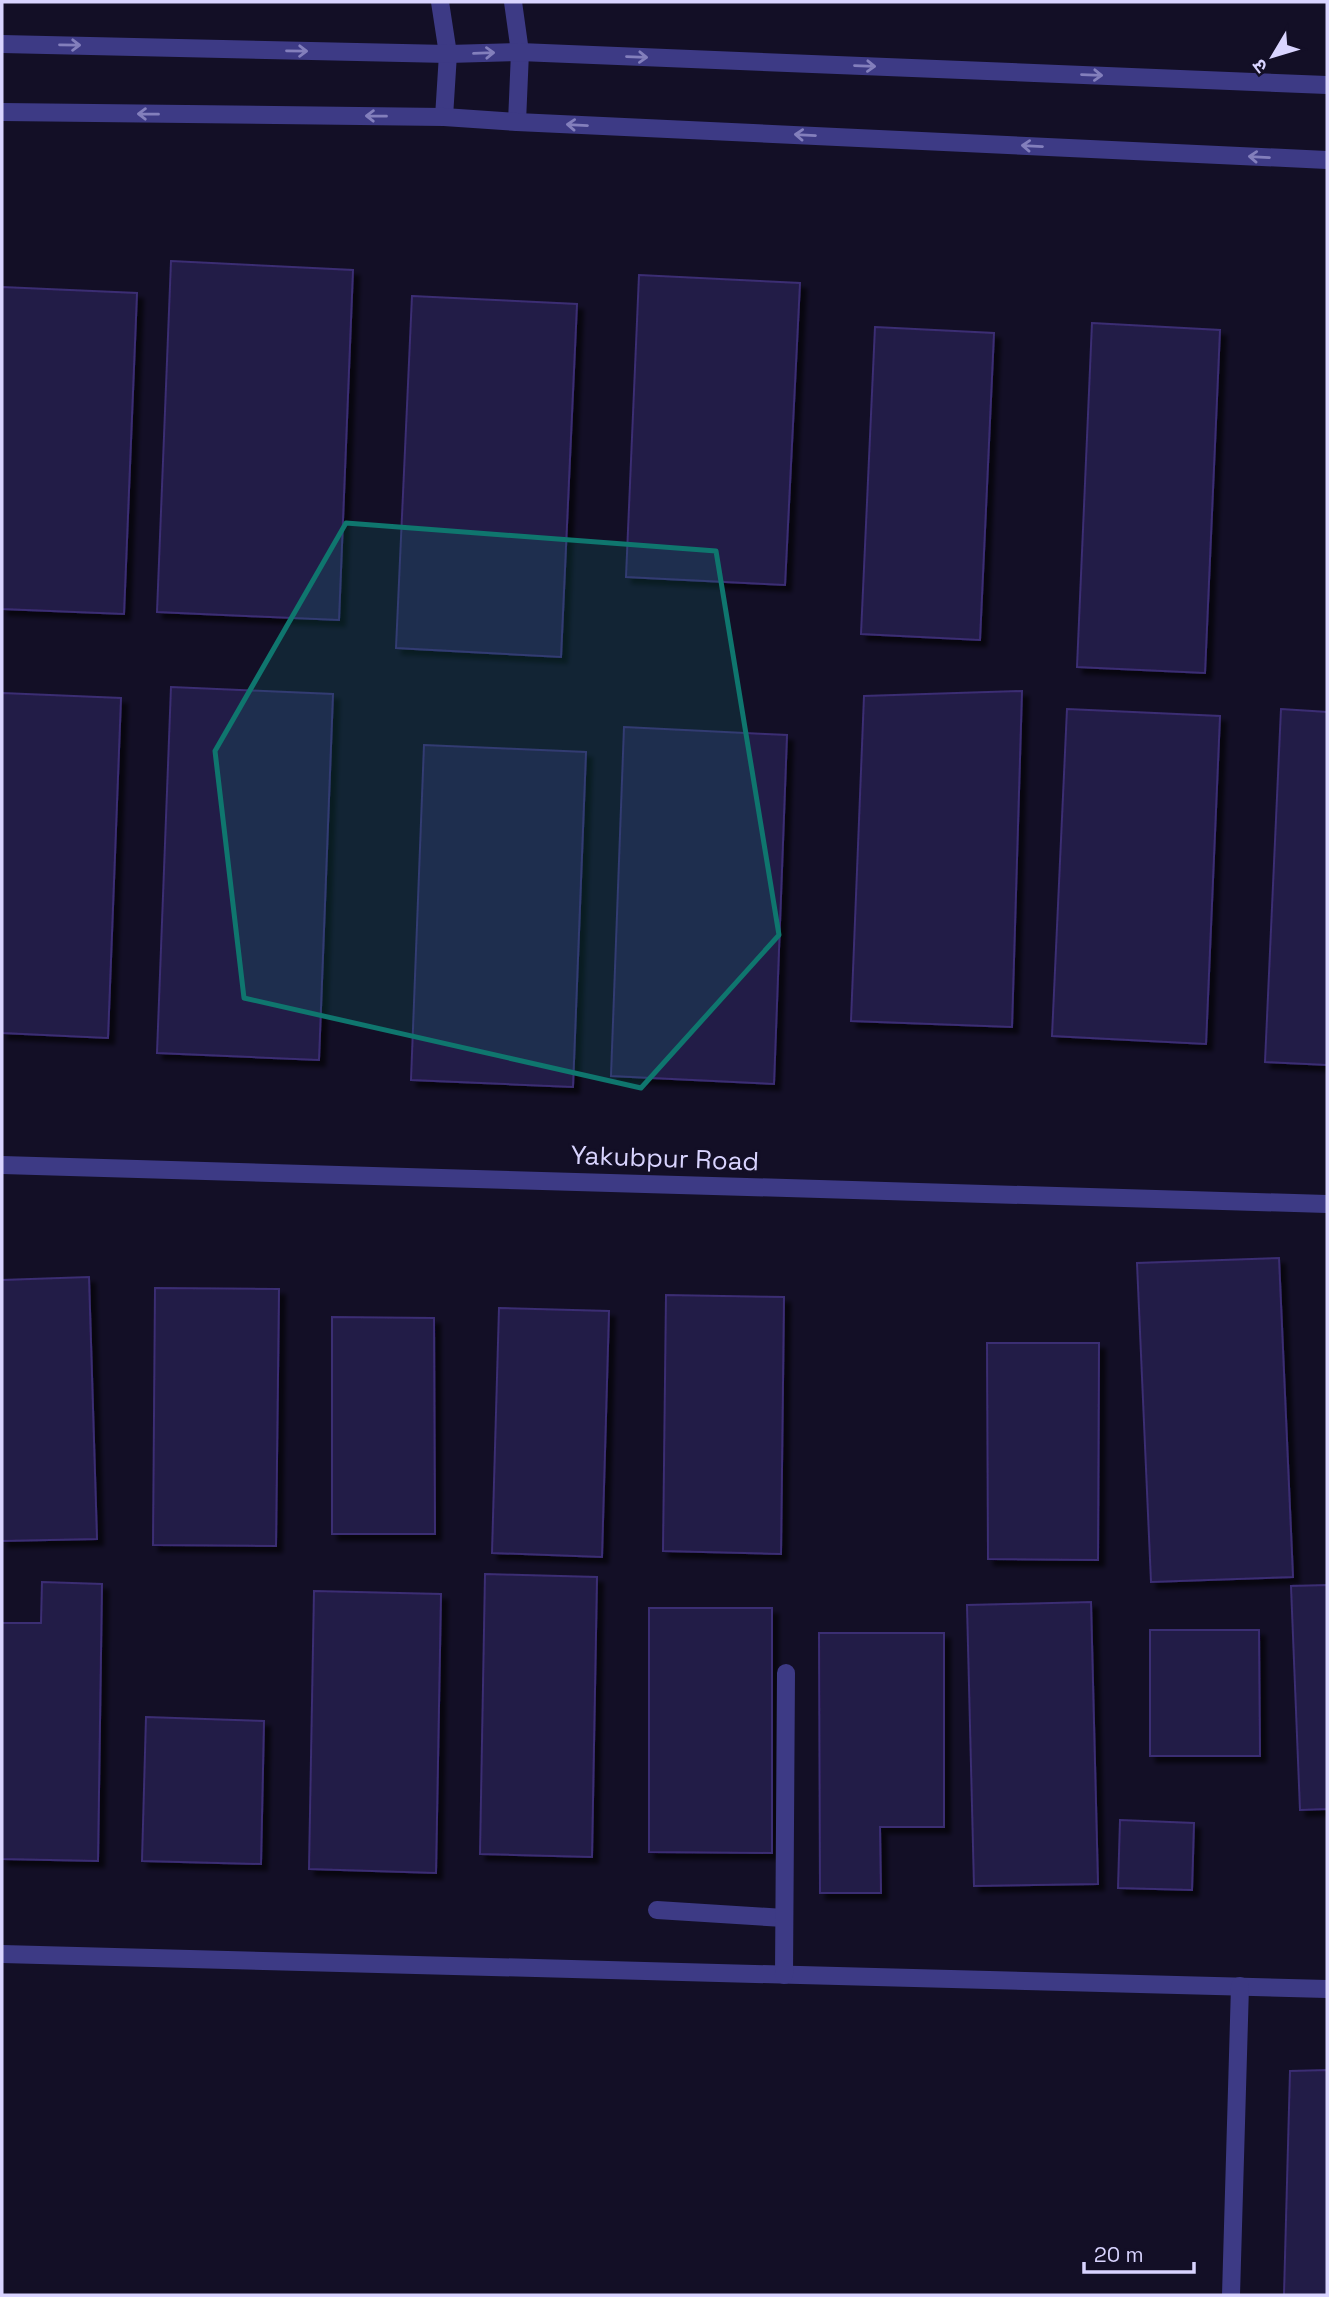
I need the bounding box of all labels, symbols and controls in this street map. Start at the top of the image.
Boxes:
north arrow [1238,21,1308,91]
one-way arrow [58,39,81,52]
one-way arrow [286,44,309,57]
one-way arrow [472,46,495,60]
one-way arrow [626,50,649,63]
text: उ [1246,53,1273,78]
one-way arrow [853,59,876,72]
one-way arrow [1080,69,1103,82]
one-way arrow [137,107,160,121]
one-way arrow [365,109,388,123]
one-way arrow [566,118,589,131]
one-way arrow [793,129,816,142]
one-way arrow [1021,139,1044,152]
one-way arrow [1248,150,1271,163]
street label: Yakubpur Road [570,1138,760,1178]
scale bar [1084,2230,1194,2274]
text: 20 m [1094,2241,1144,2268]

